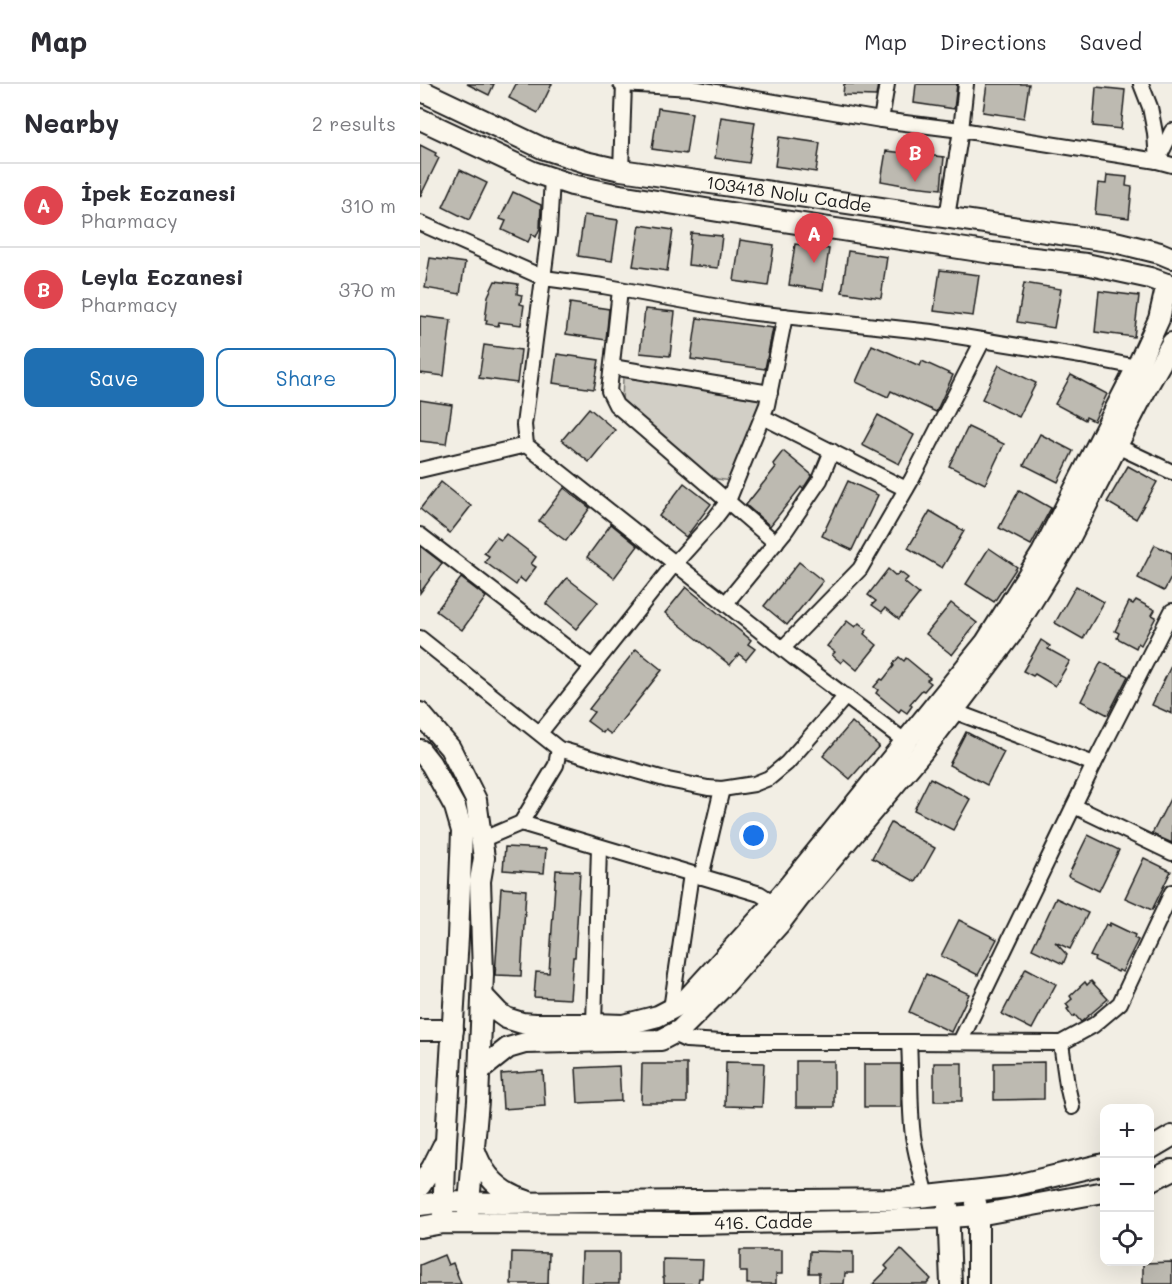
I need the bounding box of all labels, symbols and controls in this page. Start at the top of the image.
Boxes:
text: Map [30,23,87,59]
text: Map [864,28,907,55]
text: Directions [940,28,1047,55]
text: Saved [1080,28,1142,55]
text: Nearby [24,106,119,140]
text: 2 results [312,110,396,136]
pin: B [896,132,934,182]
street label: 103418 Nolu Cadde [705,170,874,217]
text: İpek Eczanesi [81,178,236,207]
text: A [37,192,50,218]
text: 310 m [341,192,396,218]
text: Pharmacy [81,207,178,233]
pin: A [794,214,834,263]
text: Leyla Eczanesi [81,262,244,291]
text: B [37,276,50,302]
text: 370 m [338,276,396,302]
text: Pharmacy [81,291,178,317]
button: Save [24,348,204,407]
button: Share [216,348,396,407]
your location [739,821,768,850]
map controls [1100,1104,1154,1266]
button: + [1100,1104,1154,1158]
button: − [1100,1158,1154,1212]
street label: 416. Cadde [714,1209,813,1235]
button: locate [1100,1212,1154,1266]

